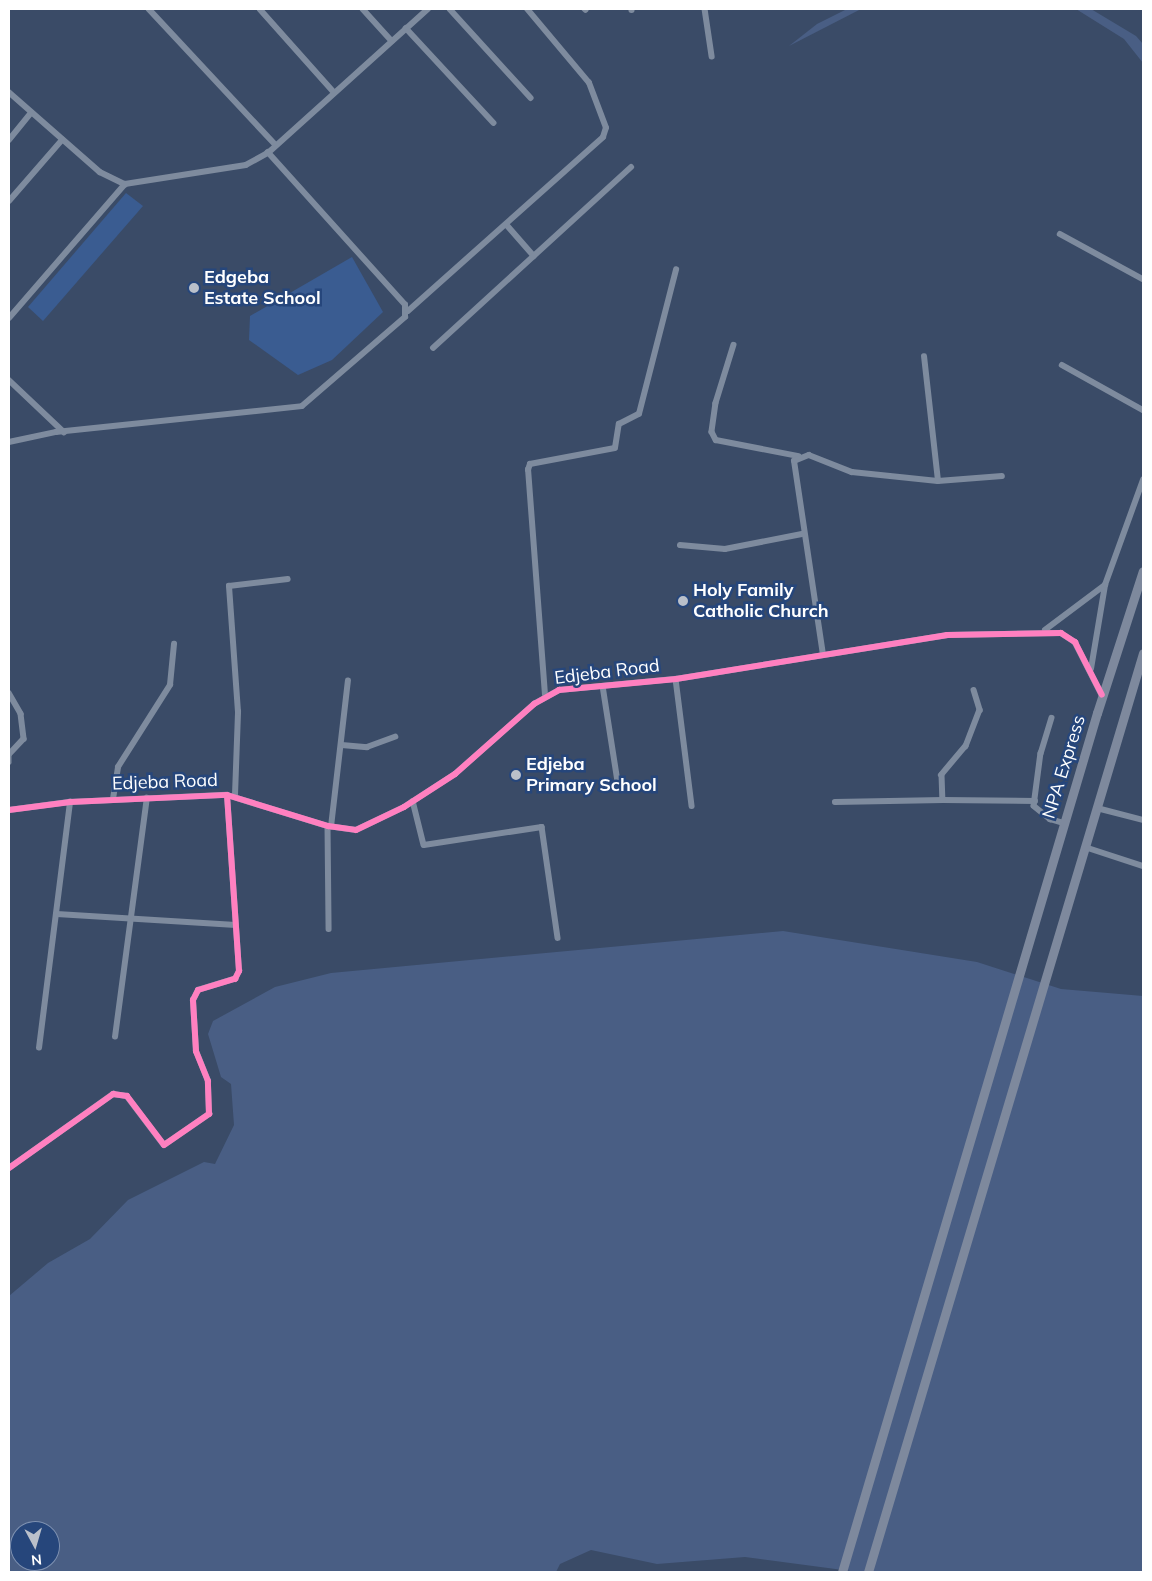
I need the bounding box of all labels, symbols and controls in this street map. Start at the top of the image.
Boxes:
place label: Edgeba Estate School [204,267,321,310]
marker: Edgeba Estate School [188,282,200,294]
place label: Holy Family Catholic Church [693,580,829,622]
marker: Holy Family Catholic Church [677,595,689,607]
street label: Edjeba Road [553,655,661,689]
street label: NPA Express [1038,713,1090,821]
place label: Edjeba Primary School [526,754,657,796]
street label: Edjeba Road [112,769,218,795]
marker: Edjeba Primary School [510,769,522,781]
north arrow [10,1521,60,1571]
text: N [30,1550,43,1569]

